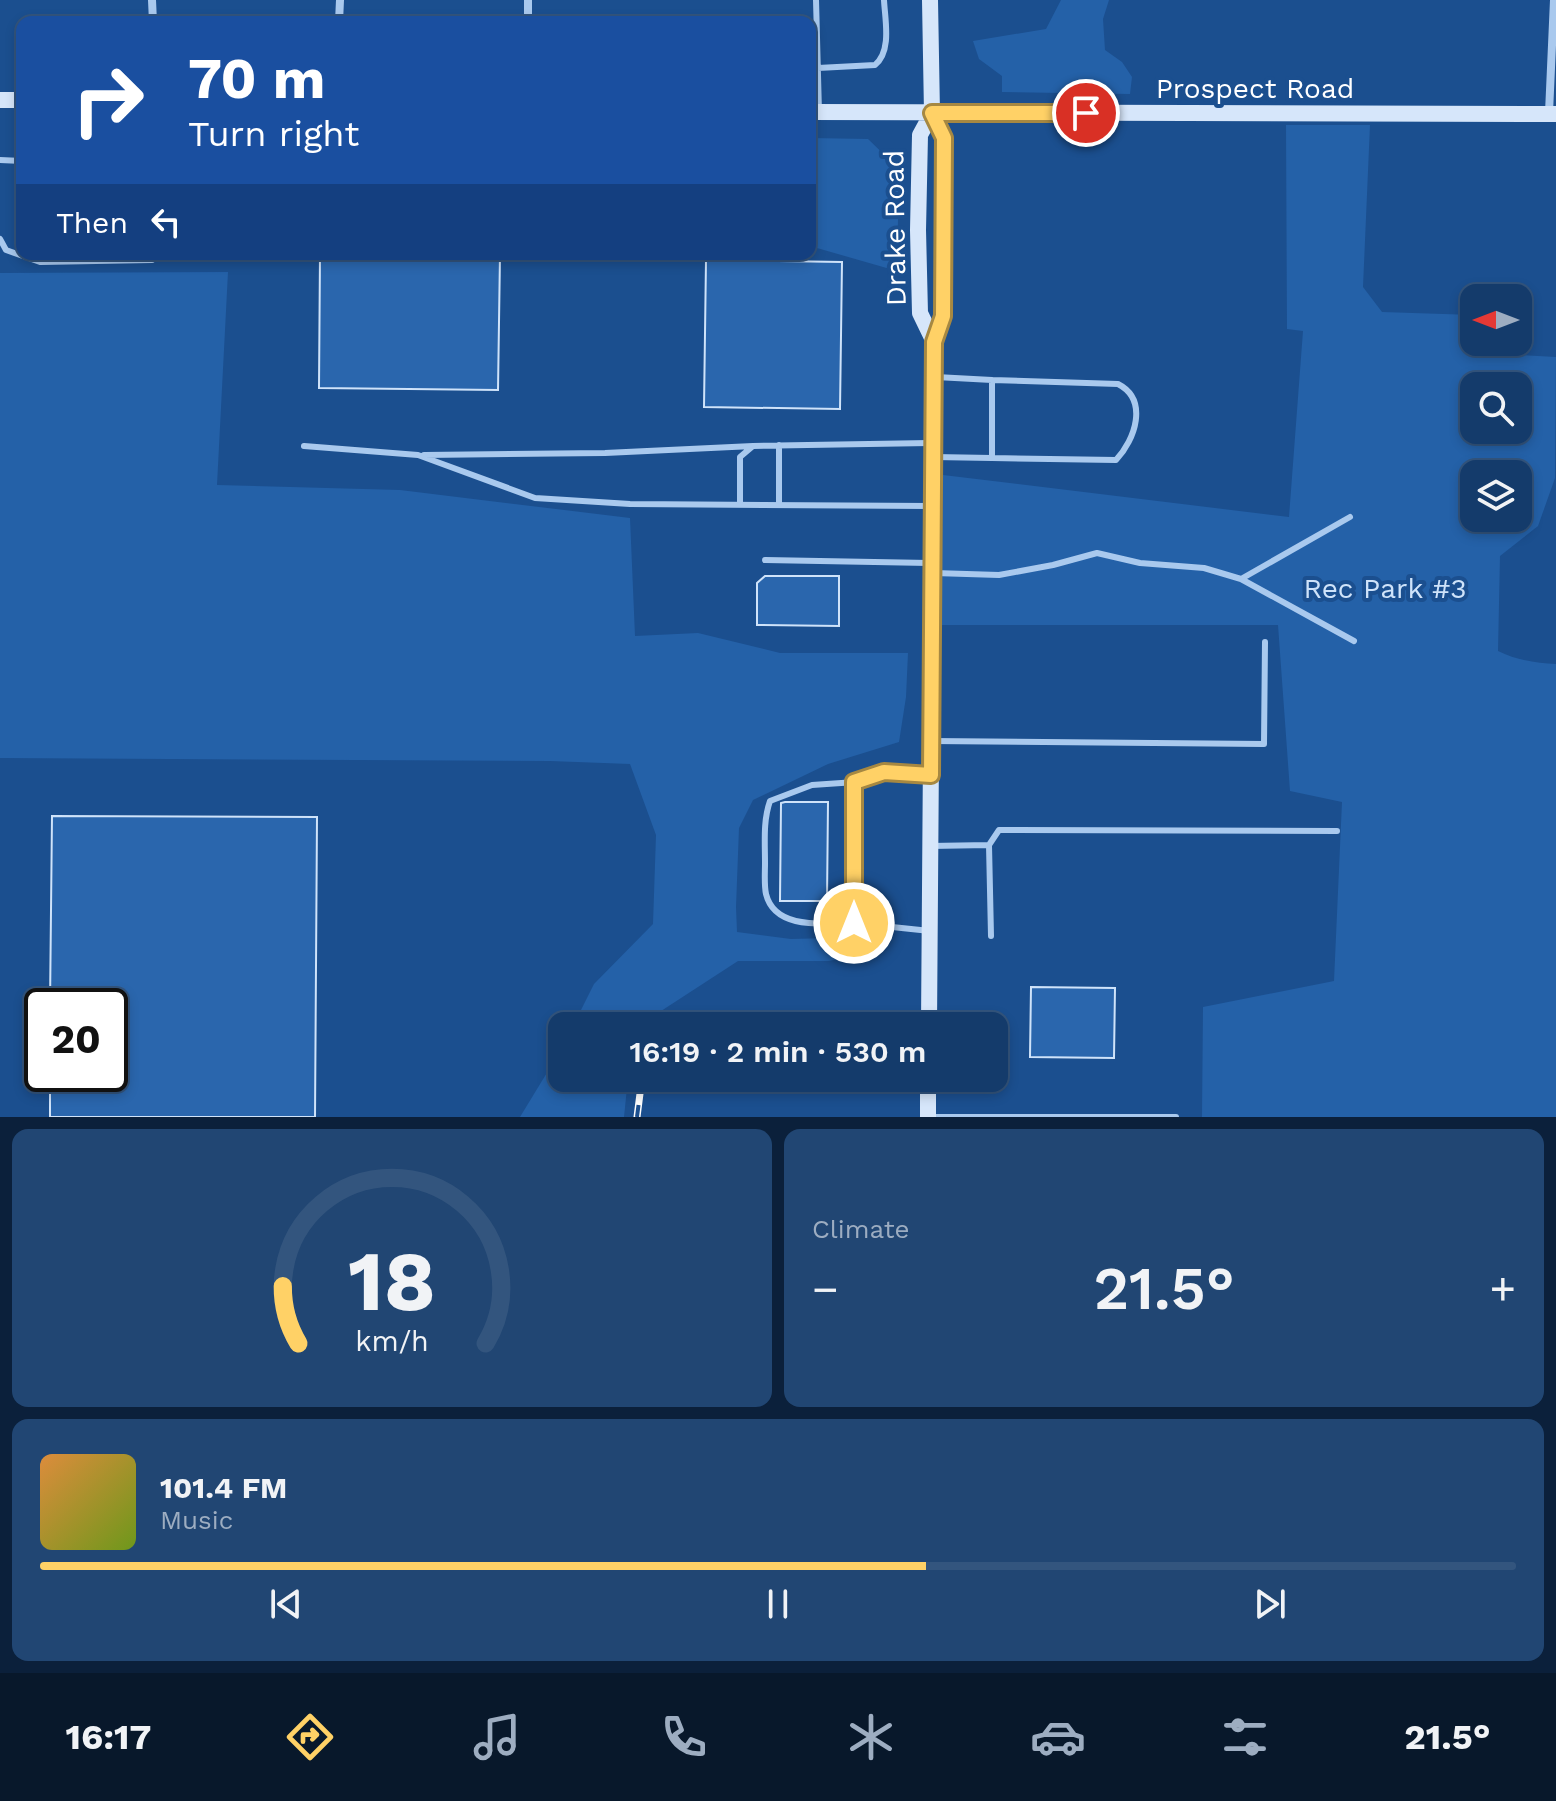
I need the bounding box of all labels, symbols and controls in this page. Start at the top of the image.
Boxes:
text: 70 m [188,46,325,112]
icon: right [56,48,160,152]
street label: Prospect Road [1156,72,1354,105]
pin [1052,79,1120,147]
icon: arrive [1064,91,1108,135]
text: Turn right [188,113,359,155]
street label: Drake Road [877,150,913,306]
icon: left [144,200,188,244]
text: Then [56,205,128,240]
north arrow [1460,284,1532,356]
map controls [1460,284,1532,532]
button: search [1460,372,1532,444]
button: layers [1460,460,1532,532]
park label: Rec Park #3 [1304,572,1466,605]
position arrow [812,881,896,965]
speed limit sign: 20 [24,988,128,1092]
text: 16:19 · 2 min · 530 m [630,1034,926,1069]
text: Climate [812,1214,910,1244]
text: 18 [348,1233,436,1330]
text: 21.5° [1093,1253,1235,1324]
text: − [812,1263,839,1315]
text: + [1489,1263,1516,1315]
text: km/h [355,1324,429,1358]
text: 101.4 FM [160,1470,287,1505]
text: Music [160,1505,233,1535]
icon: previous [264,1582,308,1626]
icon: pause [756,1582,800,1626]
icon: next [1248,1582,1292,1626]
icon: directions [282,1709,338,1765]
icon: music [469,1709,525,1765]
icon: phone [656,1709,712,1765]
icon: climate [843,1709,899,1765]
icon: car [1030,1709,1086,1765]
icon: filters [1217,1709,1273,1765]
text: 16:17 [65,1716,151,1758]
text: 21.5° [1404,1716,1490,1758]

